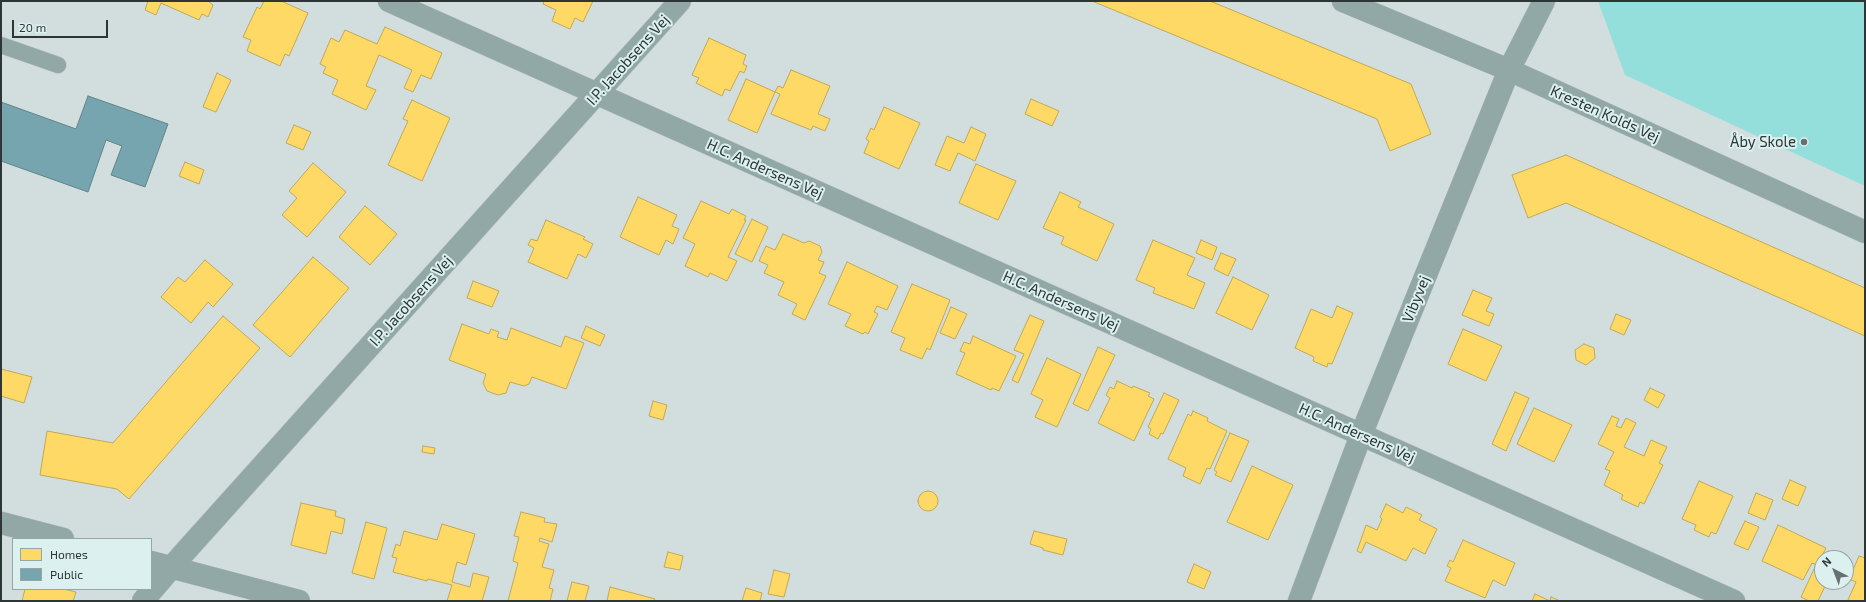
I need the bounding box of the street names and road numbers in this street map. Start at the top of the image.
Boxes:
street label: I.P. Jacobsens Vej [583,11,673,109]
street label: Kresten Kolds Vej [1548,82,1662,146]
street label: H.C. Andersens Vej [704,135,826,203]
street label: I.P. Jacobsens Vej [366,252,456,350]
street label: H.C. Andersens Vej [1000,267,1122,335]
street label: Vibyvej [1398,273,1434,325]
street label: H.C. Andersens Vej [1296,399,1418,467]

